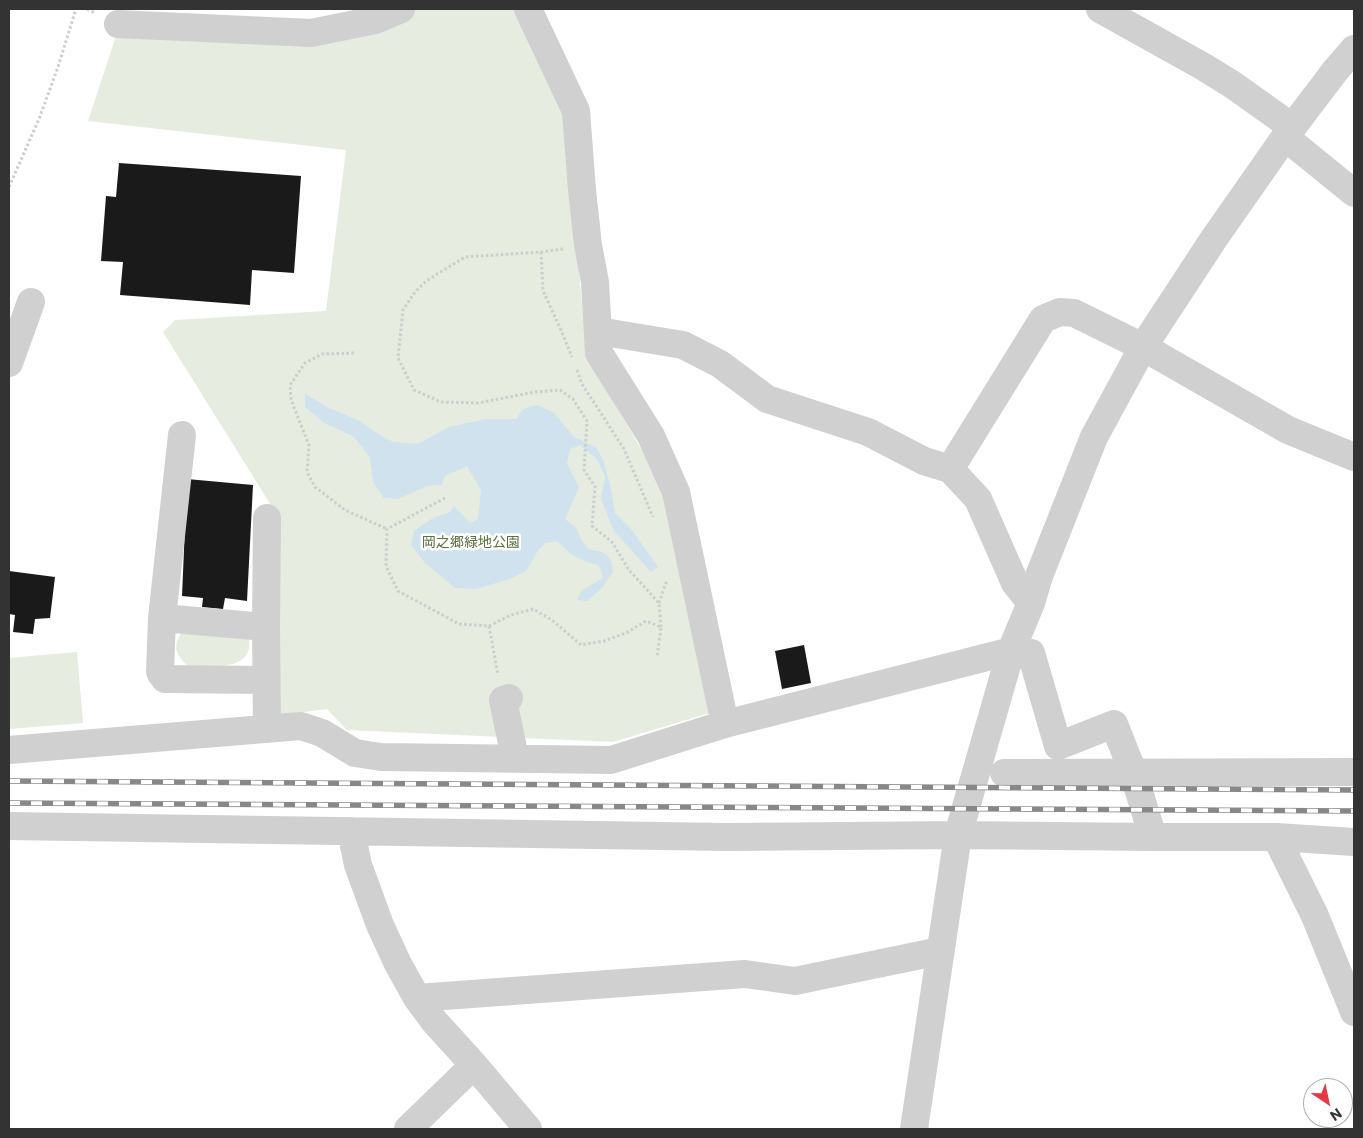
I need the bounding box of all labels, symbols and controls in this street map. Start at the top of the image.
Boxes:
park label: 岡之郷緑地公園 [422,534,520,550]
north arrow [1303,1078,1353,1128]
text: N [1327,1105,1345,1125]

